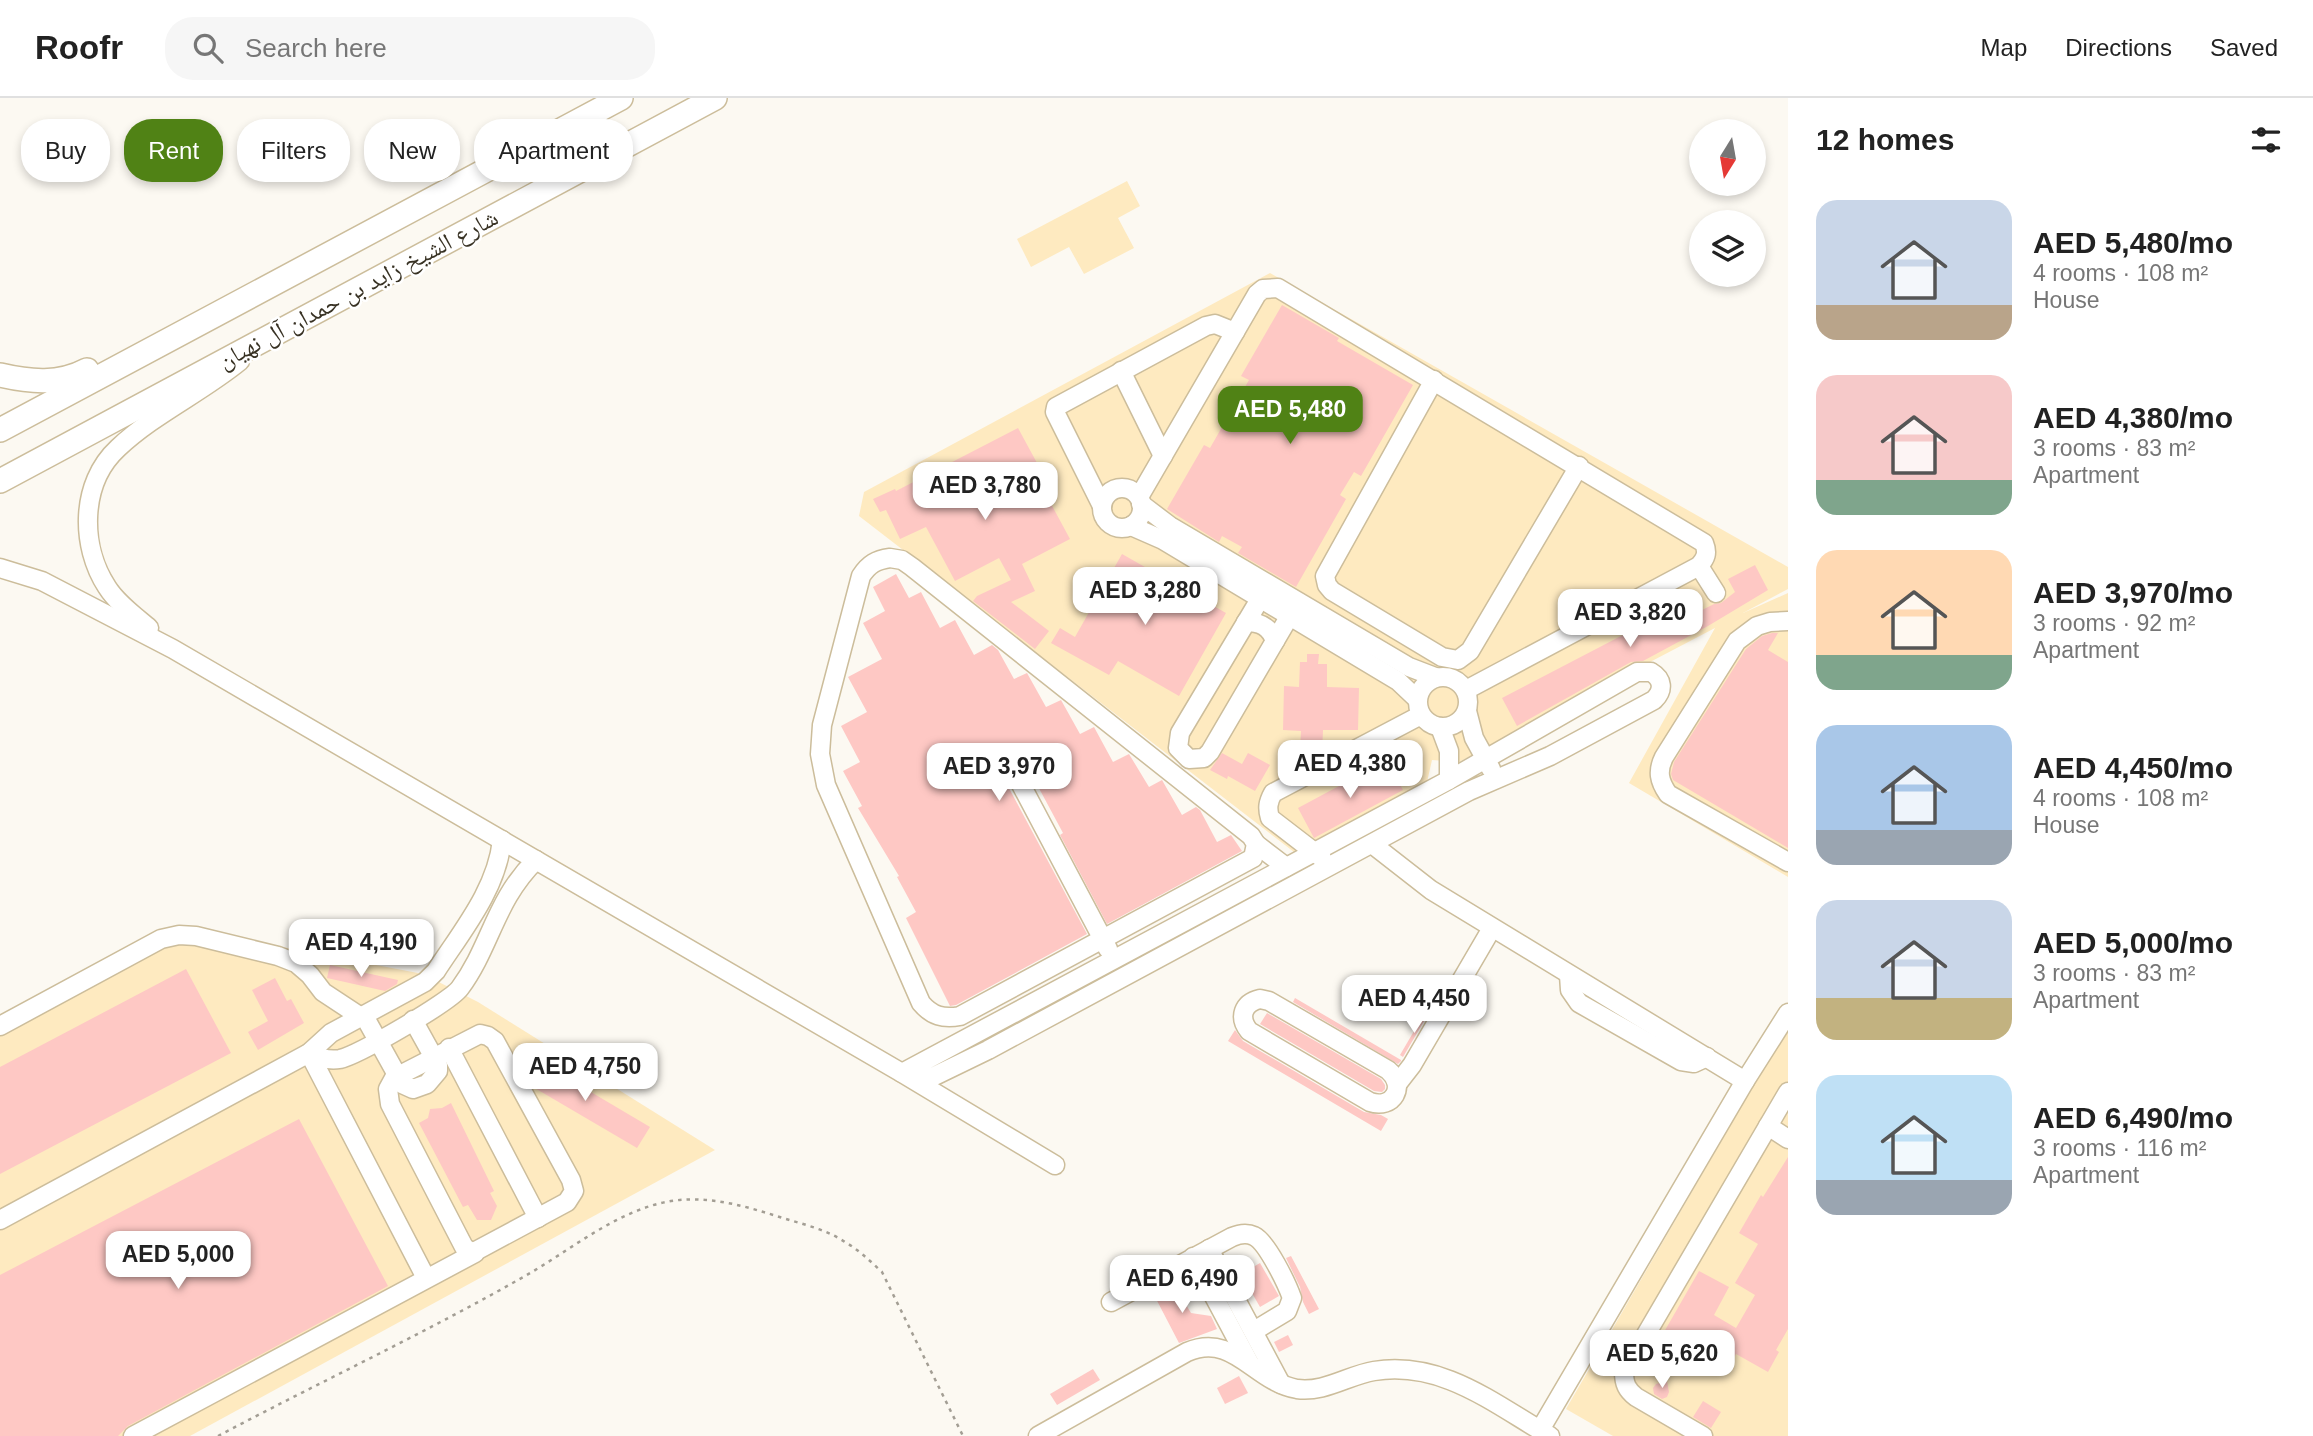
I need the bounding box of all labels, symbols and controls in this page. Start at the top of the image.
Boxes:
search box [165,17,655,80]
text: Roofr [35,29,123,66]
icon: search [189,29,227,67]
text: Search here [245,33,387,63]
text: Map [1981,34,2027,61]
text: Directions [2065,34,2172,61]
text: Saved [2210,34,2278,61]
chip: Buy [21,119,110,182]
chip: Rent [124,119,223,182]
chip: Filters [237,119,350,182]
chip: New [364,119,460,182]
chip: Apartment [474,119,633,182]
north arrow [1689,119,1766,196]
map controls [1689,119,1766,287]
icon: filters [2247,121,2285,159]
text: 12 homes [1816,123,1954,156]
street label: شارع الشيخ زايد بن حمدان آل نهيان [213,203,503,376]
button: layers [1689,210,1766,287]
text: AED 5,480/mo [2033,226,2233,259]
icon: home [1872,228,1956,312]
text: 4 rooms · 108 m² [2033,260,2208,286]
text: House [2033,287,2099,313]
pin: AED 5,480 [1210,386,1370,446]
text: AED 5,480 [1234,396,1346,422]
text: AED 4,380/mo [2033,401,2233,434]
icon: home [1872,403,1956,487]
text: 3 rooms · 83 m² [2033,435,2195,461]
pin: AED 3,780 [905,462,1065,522]
text: Apartment [2033,462,2139,488]
text: AED 3,780 [929,472,1041,498]
pin: AED 3,280 [1065,568,1225,627]
text: AED 3,970/mo [2033,576,2233,609]
text: AED 3,280 [1089,577,1201,603]
icon: home [1872,578,1956,662]
pin: AED 3,820 [1550,589,1710,649]
text: AED 3,820 [1574,599,1686,625]
text: 3 rooms · 92 m² [2033,610,2195,636]
text: Apartment [2033,637,2139,663]
pin: AED 4,380 [1270,740,1430,800]
pin: AED 3,970 [919,744,1079,803]
text: AED 4,380 [1294,750,1406,776]
text: AED 4,450/mo [2033,751,2233,784]
text: AED 3,970 [943,753,1055,779]
icon: home [1872,753,1956,837]
text: 4 rooms · 108 m² [2033,785,2208,811]
text: House [2033,812,2099,838]
pin: AED 4,190 [281,920,441,979]
text: AED 5,000/mo [2033,926,2233,959]
icon: home [1872,928,1956,1012]
text: AED 4,190 [305,929,417,955]
text: 3 rooms · 83 m² [2033,960,2195,986]
pin: AED 4,450 [1334,976,1494,1035]
text: AED 4,450 [1358,985,1470,1011]
text: Apartment [2033,987,2139,1013]
pin: AED 4,750 [505,1044,665,1103]
text: AED 4,750 [529,1053,641,1079]
text: AED 6,490/mo [2033,1101,2233,1134]
icon: home [1872,1103,1956,1187]
text: 3 rooms · 116 m² [2033,1135,2206,1161]
text: Apartment [2033,1162,2139,1188]
pin: AED 5,000 [98,1232,258,1291]
text: AED 5,000 [122,1241,234,1267]
pin: AED 6,490 [1102,1256,1262,1315]
text: AED 6,490 [1126,1265,1238,1291]
pin: AED 5,620 [1582,1330,1742,1390]
text: AED 5,620 [1606,1340,1718,1366]

